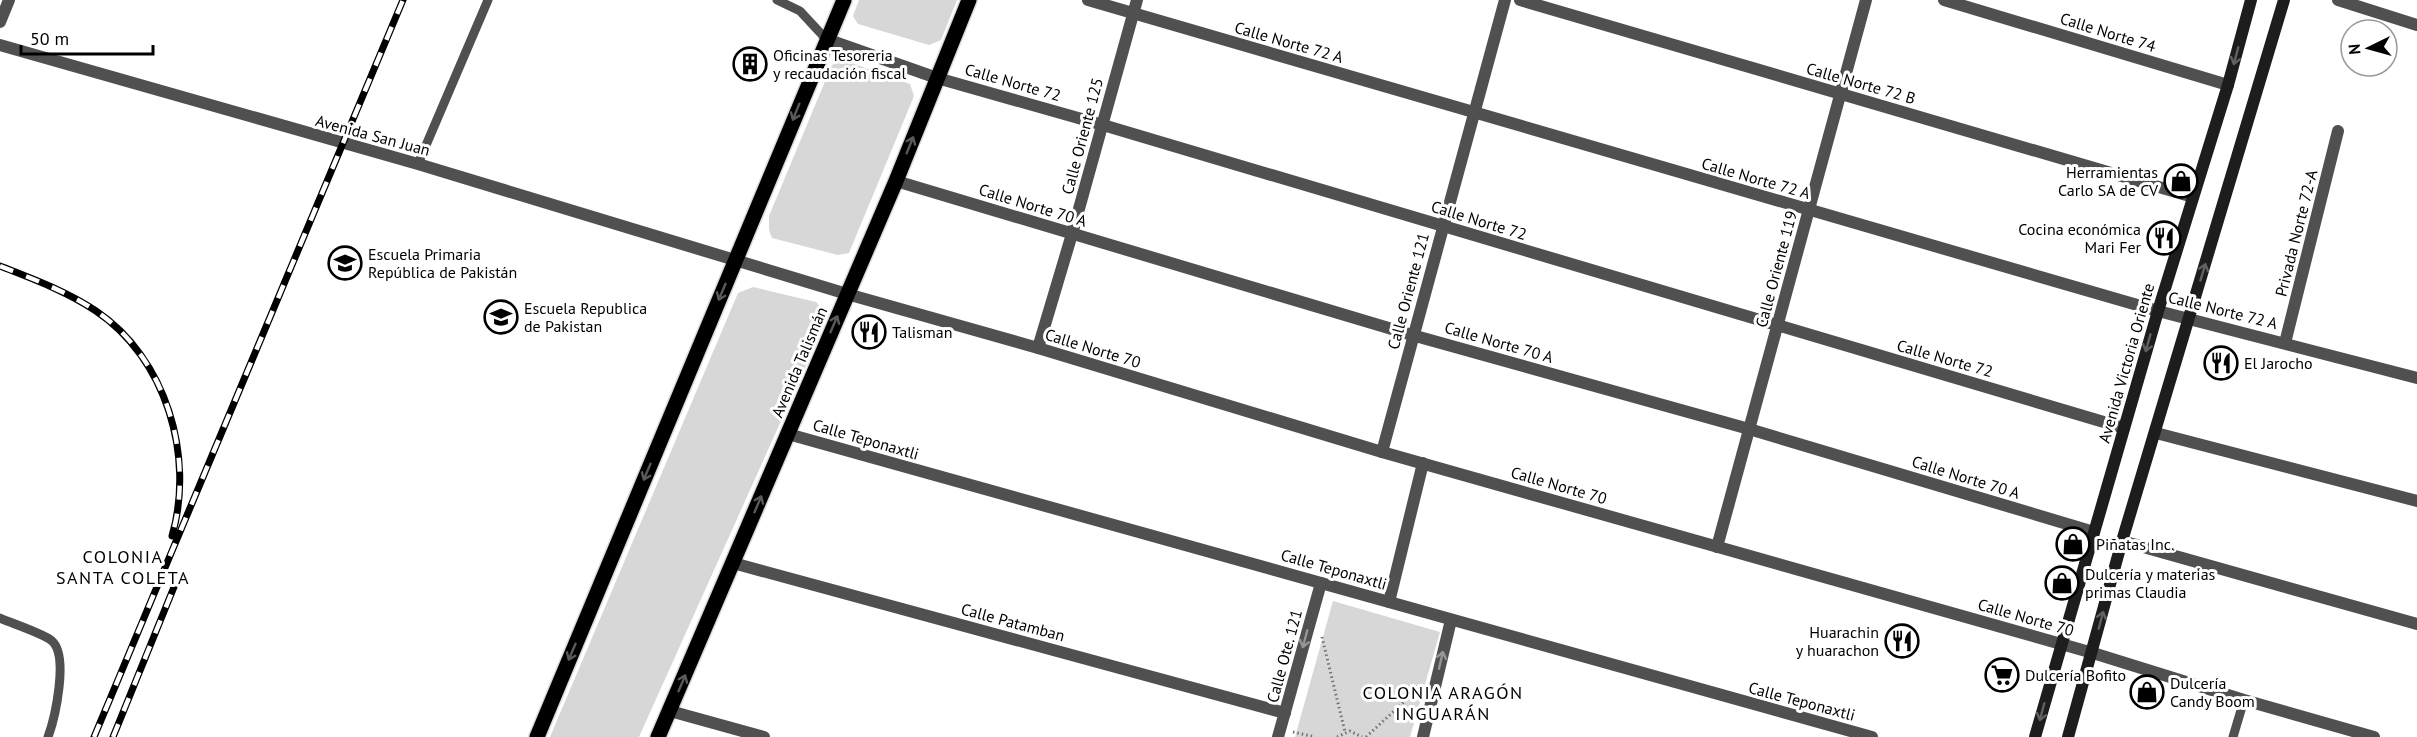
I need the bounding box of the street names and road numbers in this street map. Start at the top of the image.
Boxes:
street label: Calle Norte 74 [2058,8,2158,56]
street label: Calle Norte 72 A [1232,17,1346,67]
street label: Calle Norte 72 B [1804,58,1918,108]
street label: Calle Norte 72 [963,59,1063,105]
street label: Calle Oriente 125 [1057,76,1107,196]
street label: Avenida San Juan [314,110,432,160]
street label: Calle Norte 72 A [1699,153,1813,203]
street label: Privada Norte 72-A [2271,167,2322,299]
street label: Calle Norte 70 A [977,179,1090,231]
street label: Calle Norte 72 [1429,196,1529,244]
street label: Calle Oriente 119 [1751,209,1801,329]
street label: Calle Oriente 121 [1383,231,1433,351]
street label: Avenida Victoria Oriente [2094,281,2158,445]
street label: Calle Norte 72 A [2166,287,2280,333]
street label: Avenida Talismán [767,304,831,420]
street label: Calle Norte 70 A [1442,317,1556,367]
street label: Calle Norte 70 [1043,324,1143,372]
street label: Calle Norte 72 [1895,335,1995,381]
street label: Calle Teponaxtli [811,414,921,464]
street label: Calle Norte 70 A [1910,451,2023,503]
street label: Calle Norte 70 [1509,462,1610,508]
street label: Calle Teponaxtli [1279,544,1389,594]
street label: Calle Norte 70 [1976,594,2077,640]
street label: Calle Patamban [959,599,1067,645]
street label: Calle Ote. 121 [1262,607,1306,705]
street label: Calle Teponaxtli [1746,677,1858,725]

